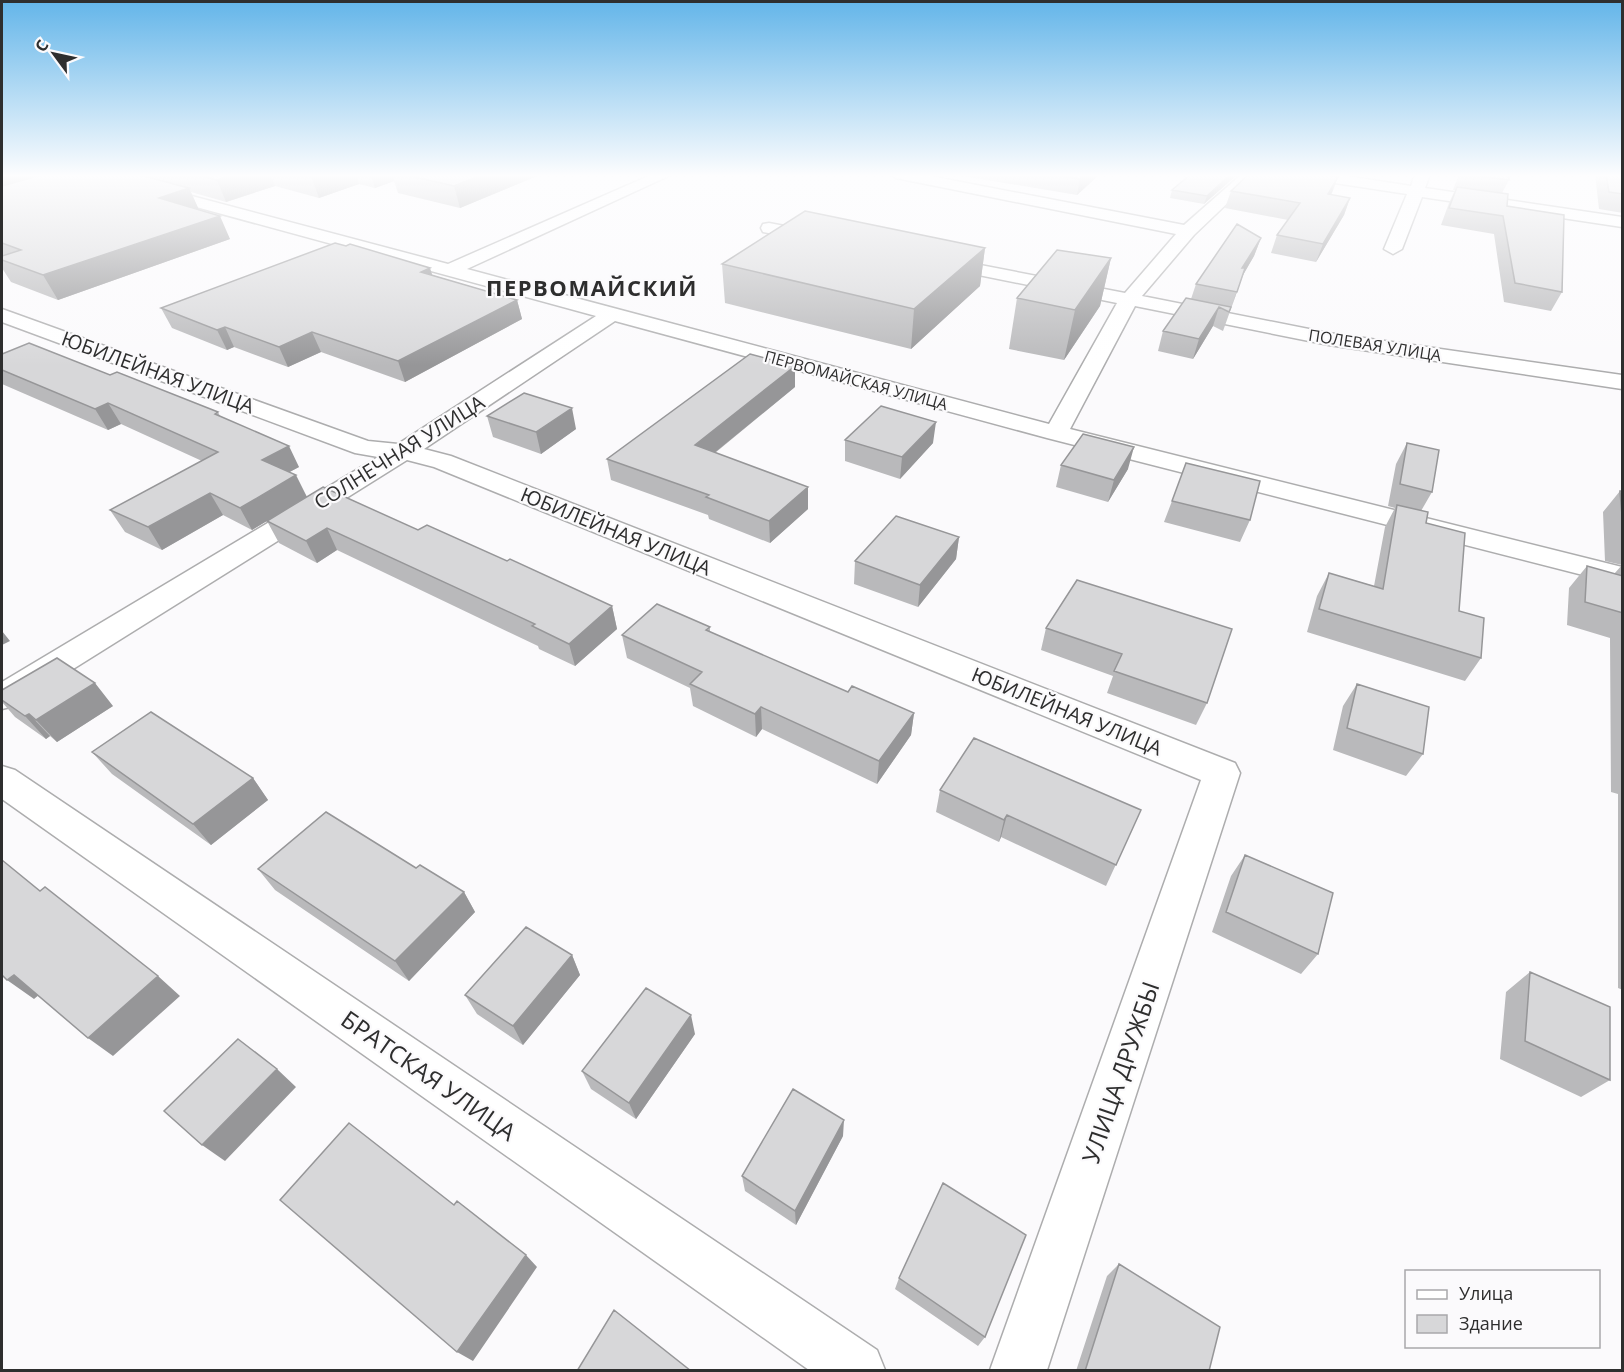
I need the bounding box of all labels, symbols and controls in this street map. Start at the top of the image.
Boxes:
north arrow [24,24,84,84]
text: С [29,36,53,56]
district label: ПЕРВОМАЙСКИЙ [486,272,698,302]
street label: ПОЛЕВАЯ УЛИЦА [1307,324,1444,366]
street label: ЮБИЛЕЙНАЯ УЛИЦА [58,325,258,420]
street label: ПЕРВОМАЙСКАЯ УЛИЦА [762,345,951,415]
street label: СОЛНЕЧНАЯ УЛИЦА [309,388,490,515]
street label: ЮБИЛЕЙНАЯ УЛИЦА [517,480,715,582]
street label: ЮБИЛЕЙНАЯ УЛИЦА [968,660,1166,762]
street label: УЛИЦА ДРУЖБЫ [1073,977,1167,1167]
street label: БРАТСКАЯ УЛИЦА [335,1002,524,1148]
legend [1405,1270,1600,1348]
text: Улица [1459,1281,1513,1305]
text: Здание [1459,1311,1523,1335]

